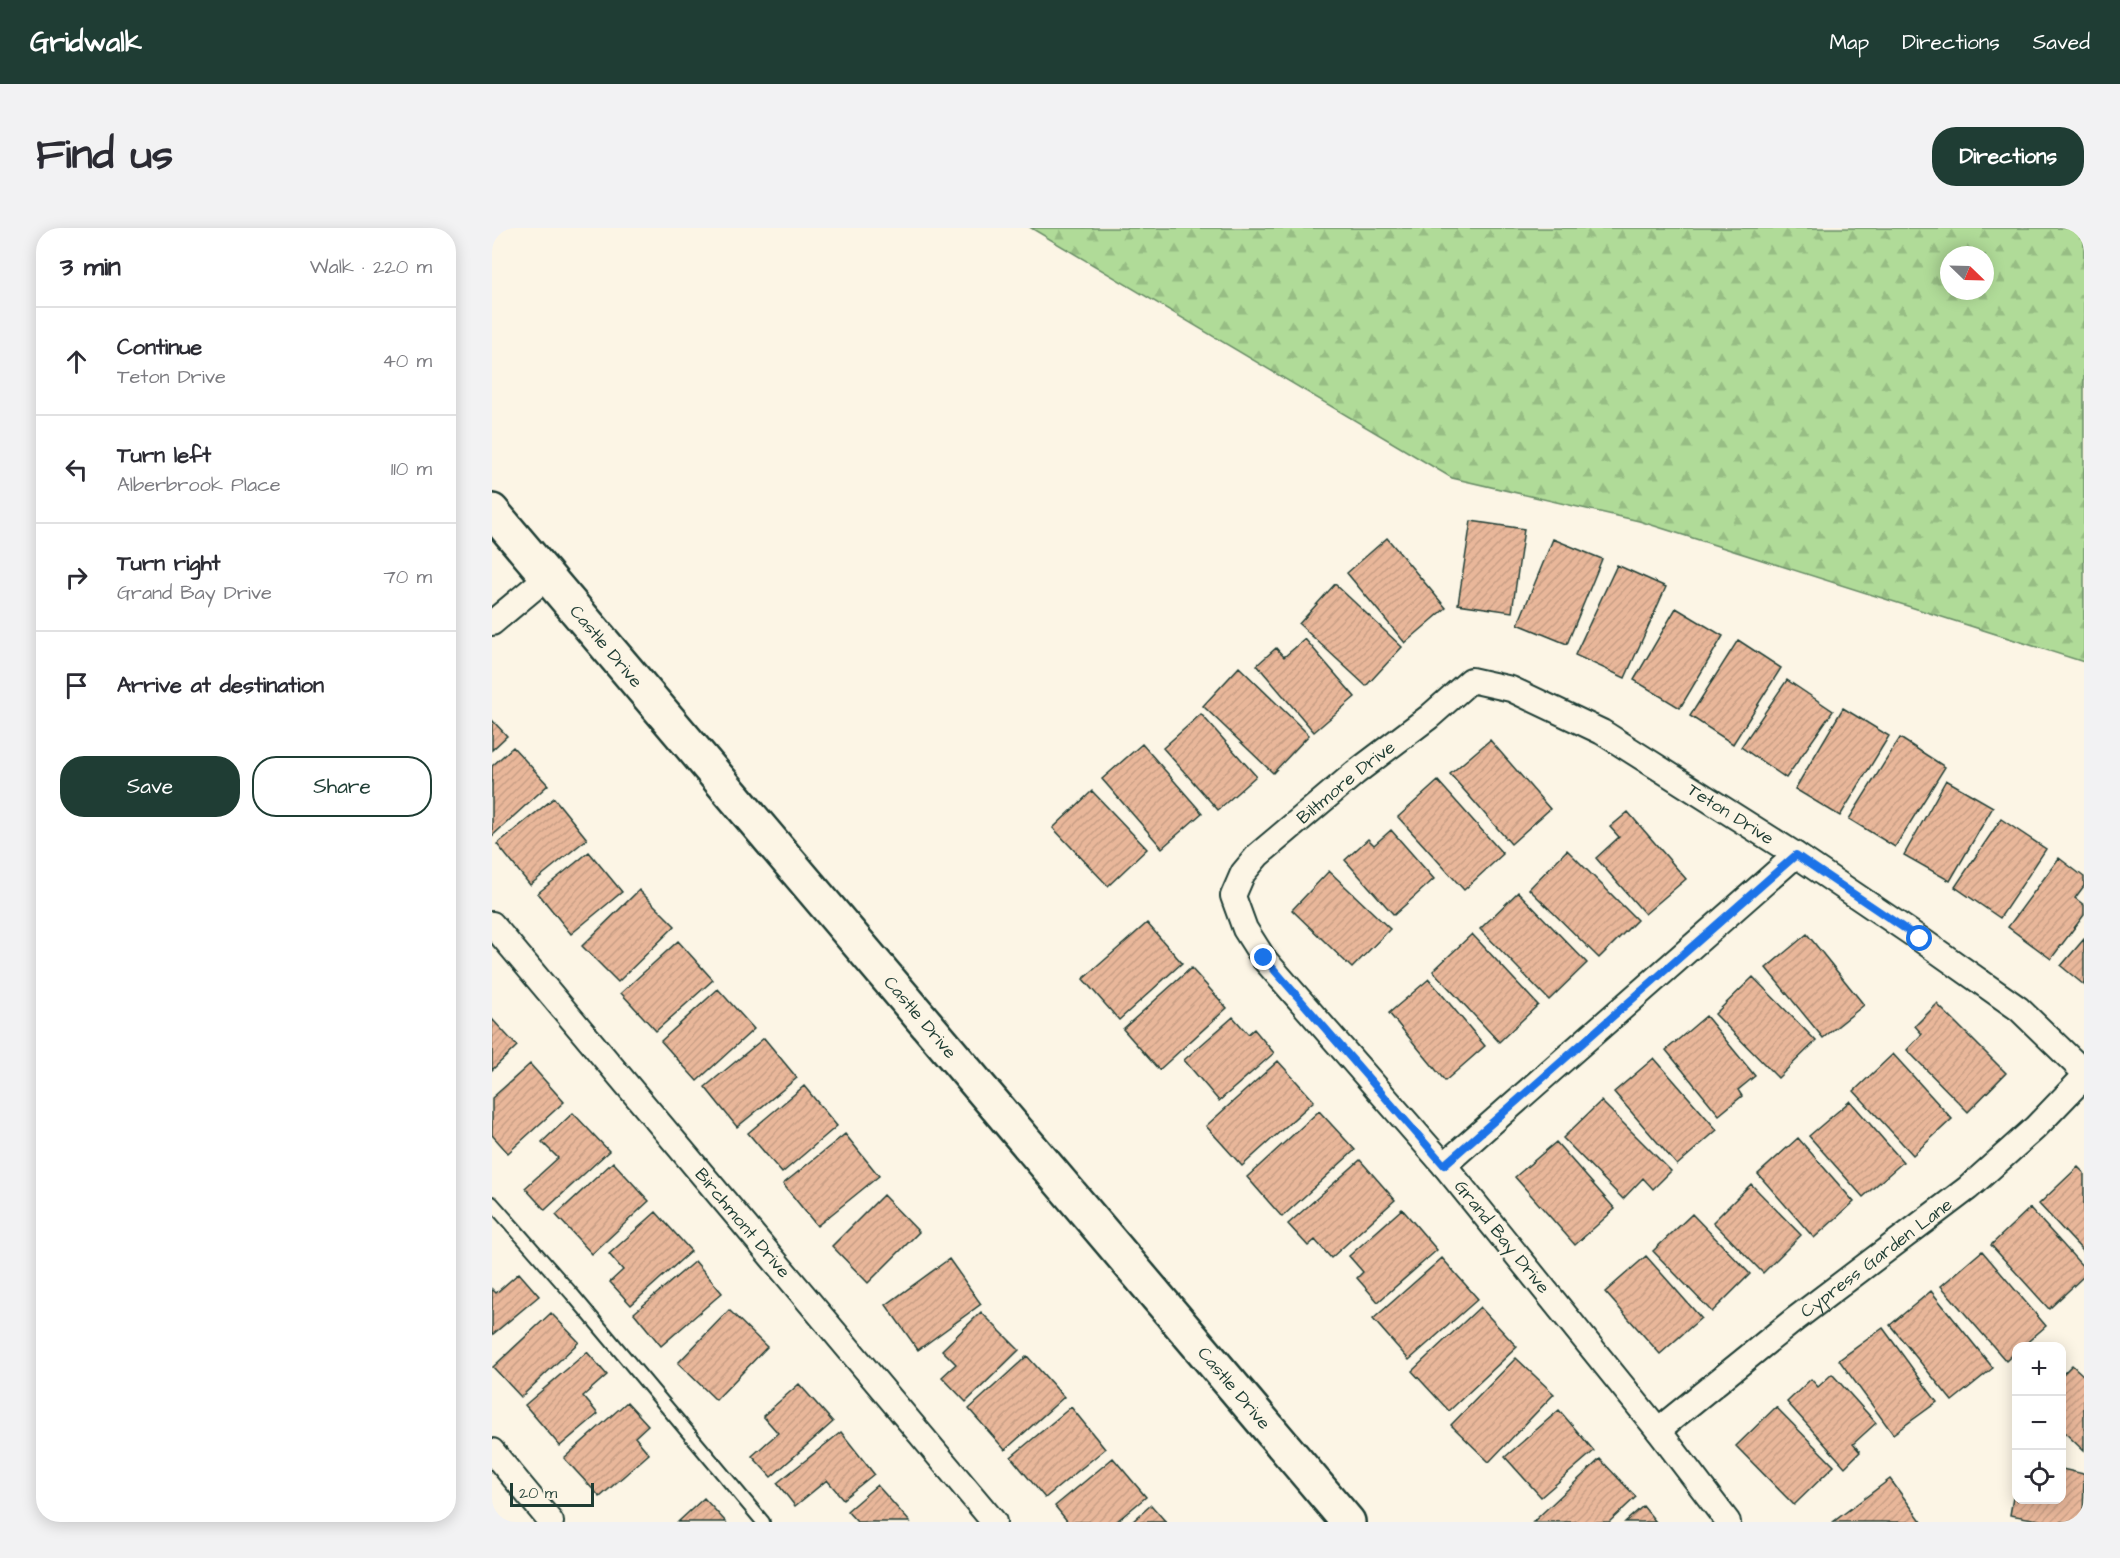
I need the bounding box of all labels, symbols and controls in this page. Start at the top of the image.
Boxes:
text: Gridwalk [30,23,142,62]
text: Map [1829,28,1869,57]
text: Directions [1902,28,2000,57]
text: Saved [2033,28,2090,57]
text: Find us [36,127,173,185]
button: Directions [1932,127,2084,186]
north arrow [1940,246,1994,300]
text: 3 min [60,249,121,285]
text: Walk · 220 m [310,253,432,281]
text: Continue [117,332,202,363]
icon: ahead [60,345,93,378]
text: 40 m [382,347,432,375]
text: Teton Drive [117,363,226,391]
text: Turn left [117,440,211,471]
icon: left [60,453,93,486]
text: 110 m [391,455,432,483]
text: Alberbrook Place [117,471,281,499]
text: Turn right [117,548,220,579]
icon: right [60,561,93,594]
text: 70 m [384,563,432,591]
text: Grand Bay Drive [117,579,272,607]
street label: Castle Drive [564,599,649,693]
icon: arrive [60,669,93,702]
text: Arrive at destination [117,670,324,701]
street label: Biltmore Drive [1291,734,1400,830]
button: Save [60,756,240,817]
button: Share [252,756,432,817]
street label: Teton Drive [1683,777,1779,851]
route start [1906,925,1932,951]
route end [1250,944,1276,970]
street label: Castle Drive [878,970,963,1064]
street label: Birchmont Drive [689,1162,796,1283]
street label: Grand Bay Drive [1448,1175,1556,1300]
street label: Cypress Garden Lane [1795,1192,1958,1324]
street label: Castle Drive [1192,1341,1277,1435]
map controls [2012,1342,2066,1504]
button: + [2012,1342,2066,1396]
button: − [2012,1396,2066,1450]
button: locate [2012,1450,2066,1504]
scale bar [510,1480,594,1508]
text: 20 m [519,1482,557,1504]

